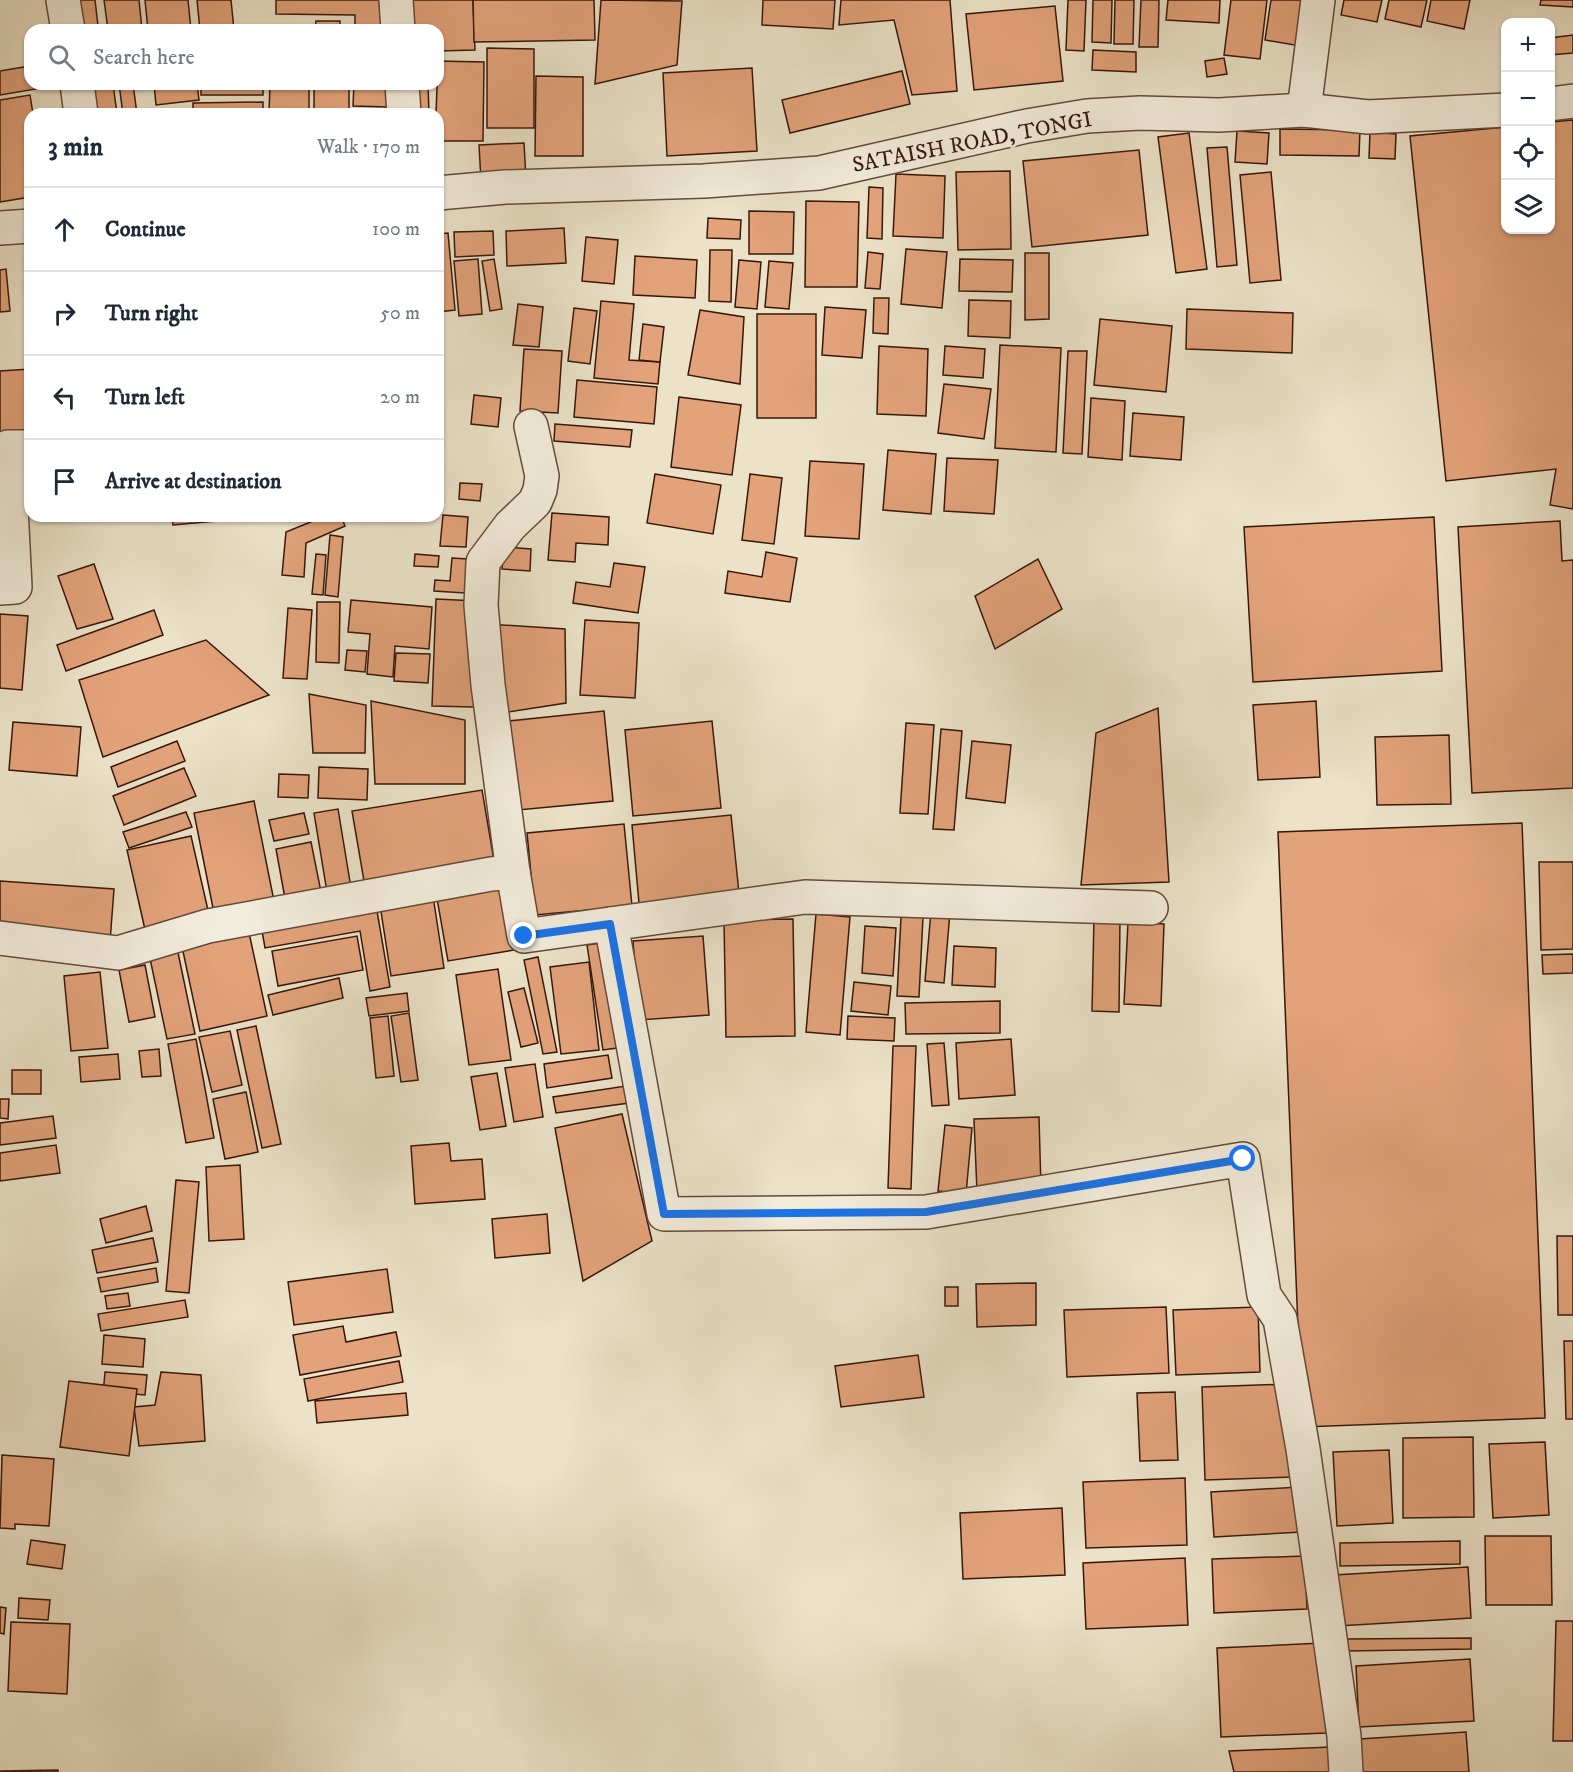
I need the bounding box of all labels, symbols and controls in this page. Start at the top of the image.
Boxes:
map controls [1501,18,1555,234]
button: + [1501,18,1555,72]
search box [24,24,444,90]
icon: search [45,41,78,74]
text: Search here [93,44,195,71]
button: − [1501,72,1555,126]
street label: SATAISH ROAD, TONGI [850,106,1094,179]
button: locate [1501,126,1555,180]
text: 3 min [48,131,103,164]
text: Walk · 170 m [317,135,420,160]
button: layers [1501,180,1555,234]
icon: ahead [48,213,81,246]
text: Continue [105,216,186,243]
text: 100 m [372,217,420,242]
icon: right [48,297,81,330]
text: Turn right [105,300,198,327]
text: 50 m [380,301,420,326]
icon: left [48,381,81,414]
text: Turn left [105,384,185,411]
text: 20 m [380,385,420,410]
icon: arrive [48,465,81,498]
text: Arrive at destination [105,468,282,495]
route end [510,922,536,948]
route start [1229,1145,1255,1171]

